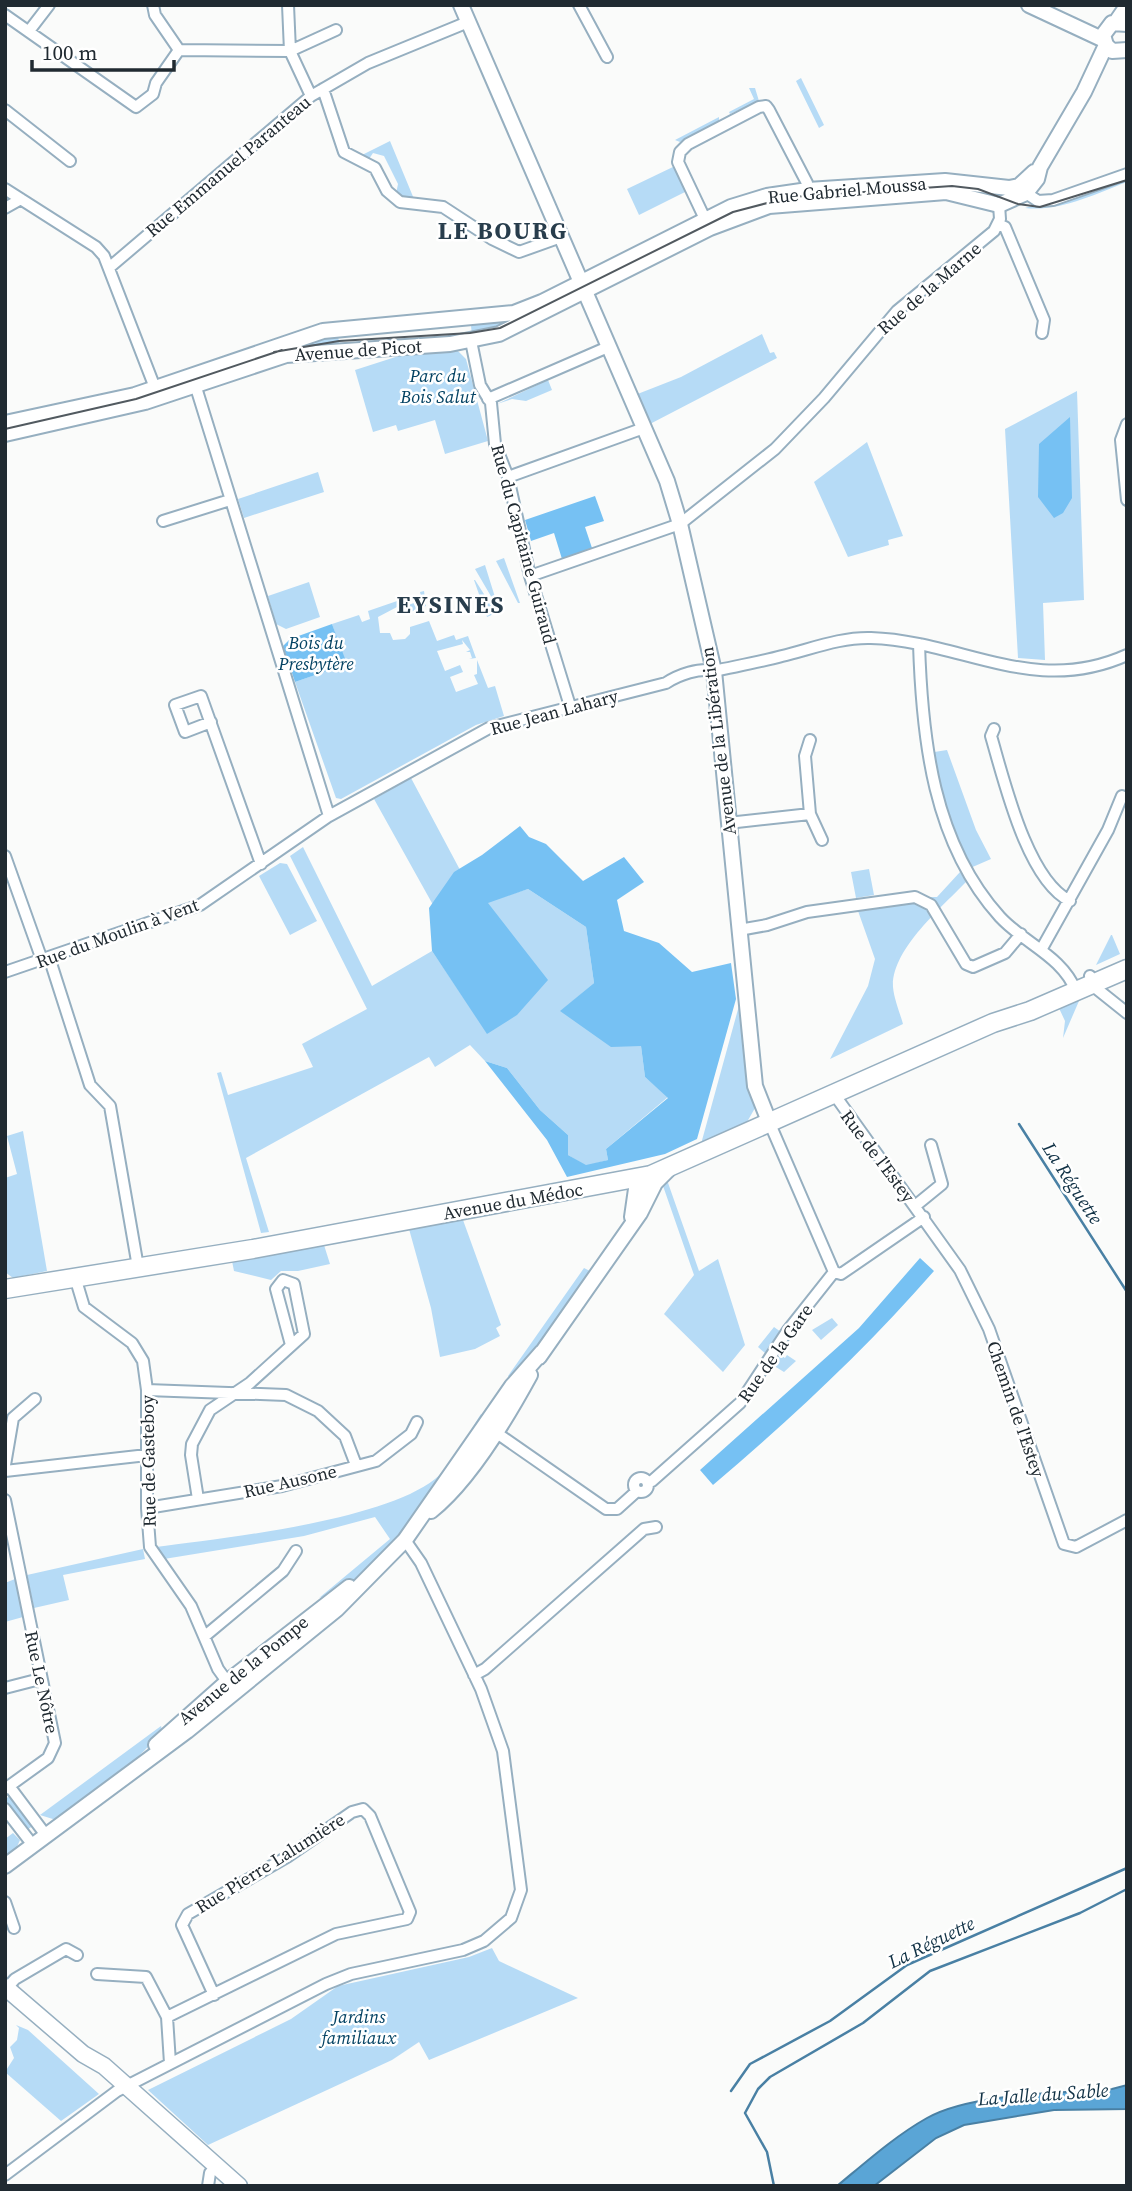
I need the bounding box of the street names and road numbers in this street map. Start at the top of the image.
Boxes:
street label: Rue Emmanuel Paranteau [140,89,316,243]
street label: Rue Gabriel Moussa [766,171,928,209]
street label: Rue de la Marne [872,236,986,340]
street label: Avenue de Picot [294,333,423,367]
street label: Rue du Capitaine Guiraud [485,441,563,647]
street label: Avenue de la Libération [694,645,742,837]
street label: Rue Jean Lahary [487,683,622,741]
street label: Rue du Moulin à Vent [32,892,202,974]
street label: Rue de l'Estey [835,1105,921,1208]
street label: Avenue du Médoc [441,1176,585,1226]
street label: Rue de la Gare [732,1299,818,1407]
street label: Chemin de l'Estey [981,1337,1051,1481]
street label: Rue de Gasteboy [134,1394,162,1527]
street label: Rue Ausone [241,1458,339,1504]
street label: Avenue de la Pompe [173,1610,313,1730]
street label: Rue Le Nôtre [19,1628,65,1736]
street label: Rue Pierre Lalumière [190,1807,350,1919]

